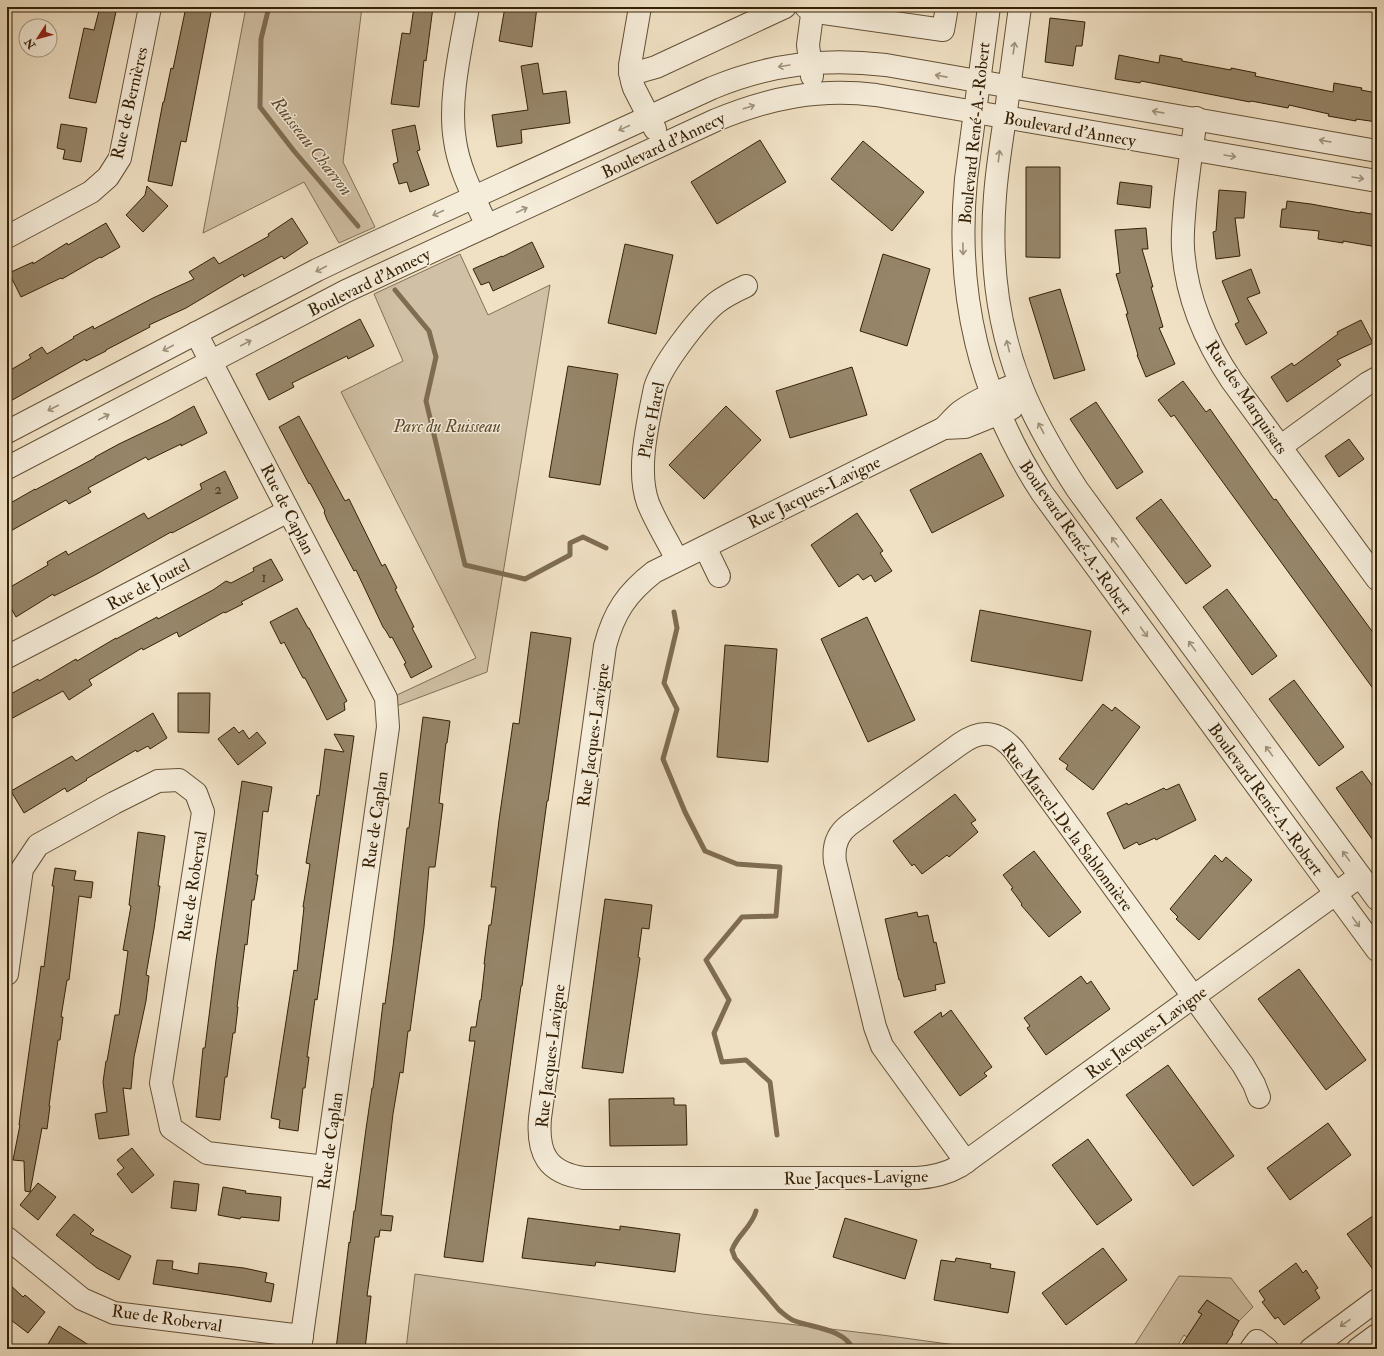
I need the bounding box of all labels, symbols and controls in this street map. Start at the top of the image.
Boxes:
north arrow [18,18,58,58]
text: N [21,35,39,52]
street label: Boulevard René-A.-Robert [954,41,995,225]
one-way arrow [1010,42,1018,55]
street label: Rue de Bernières [106,45,153,161]
one-way arrow [778,63,791,71]
one-way arrow [935,71,948,79]
water label: Ruisseau Charron [265,91,358,201]
one-way arrow [743,103,756,110]
street label: Boulevard d'Annecy [598,107,729,184]
street label: Boulevard d'Annecy [1002,108,1138,153]
one-way arrow [1151,108,1164,116]
one-way arrow [619,125,631,132]
one-way arrow [1319,137,1332,145]
one-way arrow [996,150,1003,163]
one-way arrow [1223,153,1236,161]
one-way arrow [1351,174,1364,182]
one-way arrow [516,206,528,213]
one-way arrow [433,210,445,217]
one-way arrow [959,242,967,255]
street label: Boulevard d'Annecy [304,243,435,322]
one-way arrow [315,265,327,273]
street label: Rue des Marquisats [1201,337,1292,458]
one-way arrow [239,339,251,346]
one-way arrow [1004,340,1012,353]
one-way arrow [162,345,174,352]
street label: Place Harel [634,379,669,460]
one-way arrow [47,405,59,412]
one-way arrow [97,413,109,421]
park label: Parc du Ruisseau [392,416,501,437]
one-way arrow [1036,423,1044,435]
street label: Rue Jacques-Lavigne [745,451,884,535]
street label: Boulevard René-A.-Robert [1015,456,1137,619]
street label: Rue de Caplan [255,461,319,559]
house number: 2 [214,480,222,499]
one-way arrow [1111,536,1119,547]
street label: Rue de Joutel [103,554,194,616]
house number: 1 [261,568,267,587]
one-way arrow [1140,626,1148,637]
one-way arrow [1188,641,1196,652]
street label: Rue Jacques-Lavigne [573,662,615,808]
street label: Boulevard René-A.-Robert [1203,719,1328,880]
street label: Rue Marcel-De la Sablonnière [997,739,1138,916]
one-way arrow [1265,746,1273,757]
street label: Rue de Caplan [358,770,394,870]
street label: Rue de Roberval [173,829,212,943]
one-way arrow [1342,851,1350,862]
one-way arrow [1352,916,1360,927]
street label: Rue Jacques-Lavigne [1082,981,1212,1084]
street label: Rue Jacques-Lavigne [531,983,571,1129]
street label: Rue de Caplan [313,1091,349,1191]
street label: Rue Jacques-Lavigne [783,1166,929,1190]
street label: Rue de Roberval [110,1300,224,1337]
one-way arrow [1340,1319,1351,1327]

